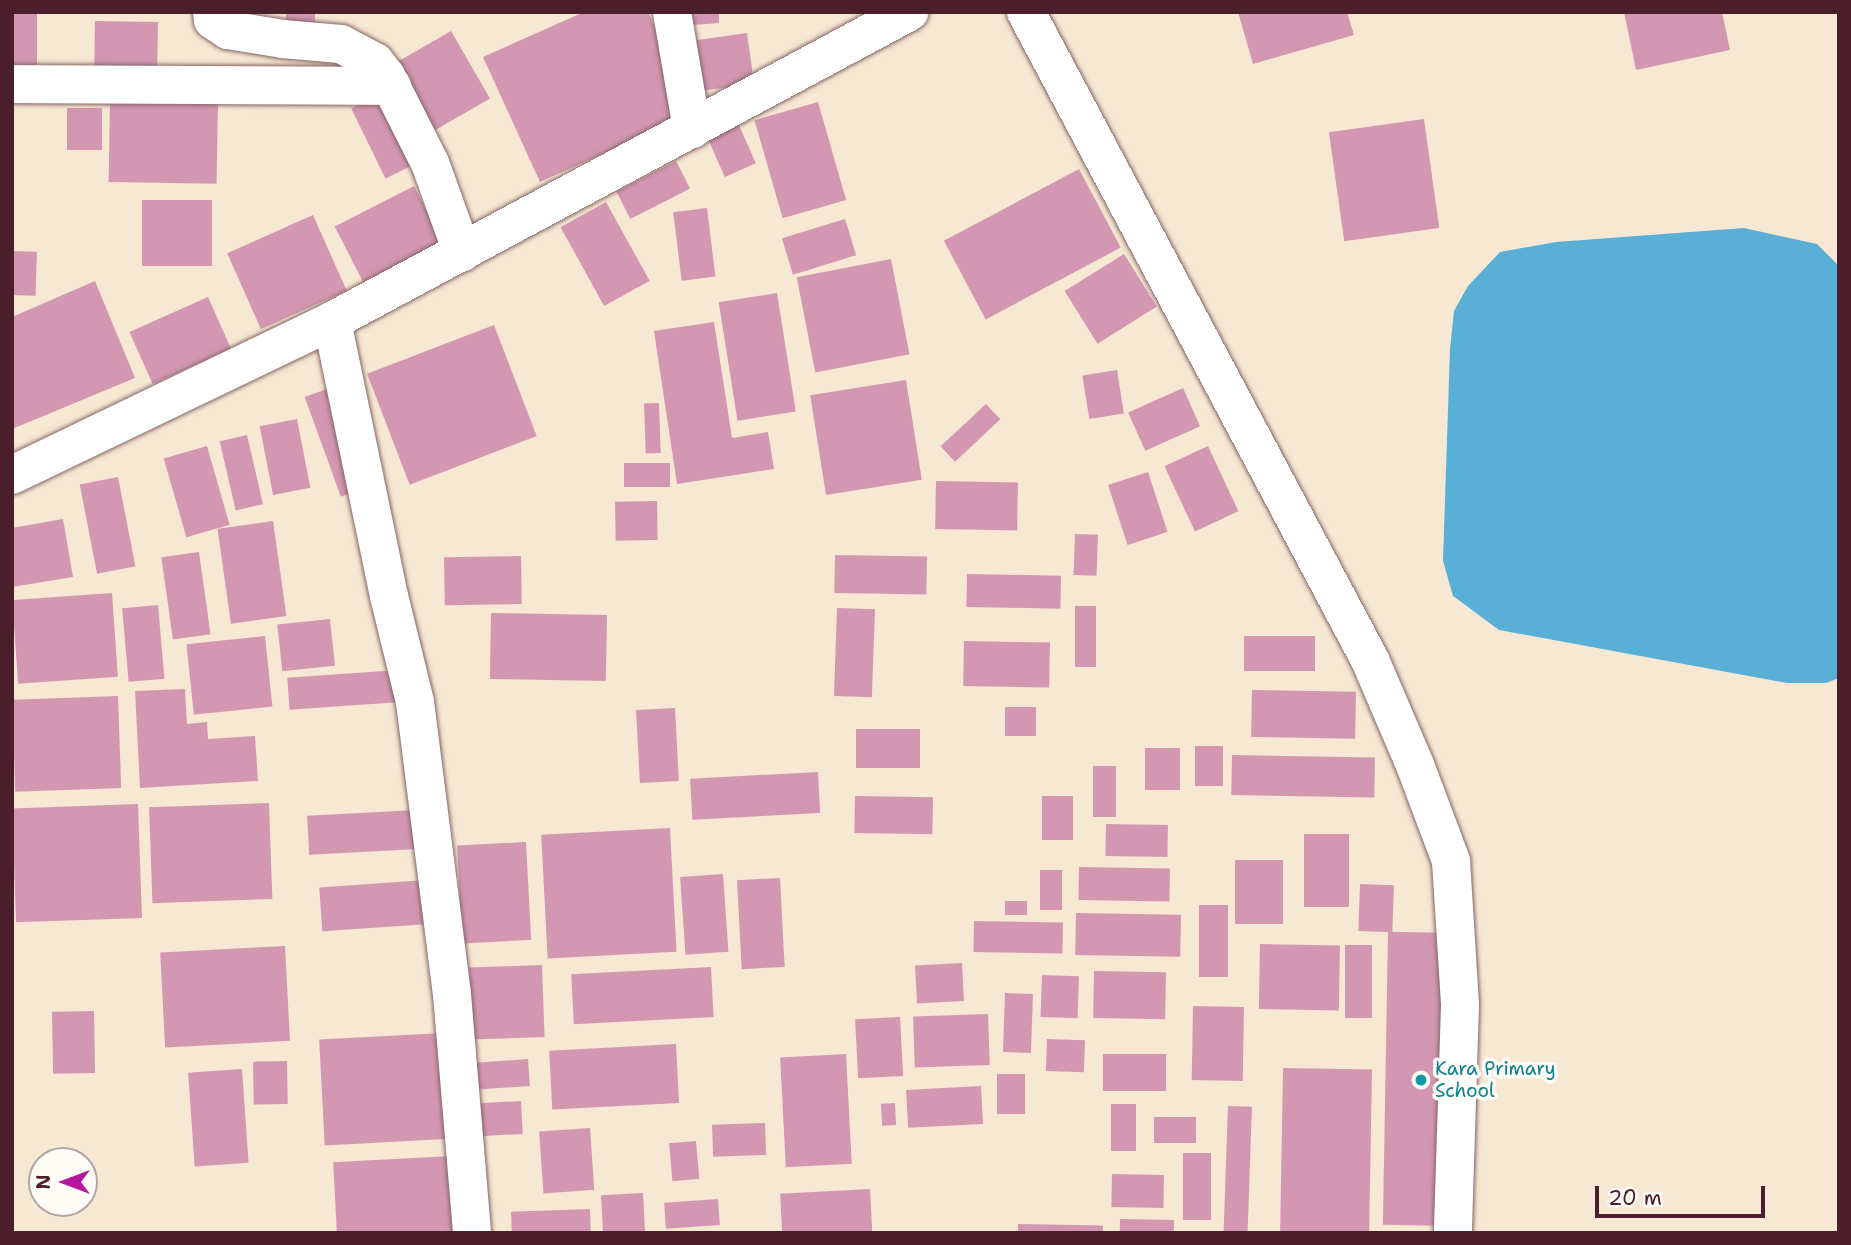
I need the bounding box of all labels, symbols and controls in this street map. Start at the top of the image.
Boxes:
place label: Kara Primary School [1435,1058,1556,1102]
marker: Kara Primary School [1413,1072,1429,1088]
north arrow [28,1147,98,1217]
scale bar [1599,1172,1769,1216]
text: N [31,1174,56,1190]
text: 20 m [1608,1184,1662,1212]

